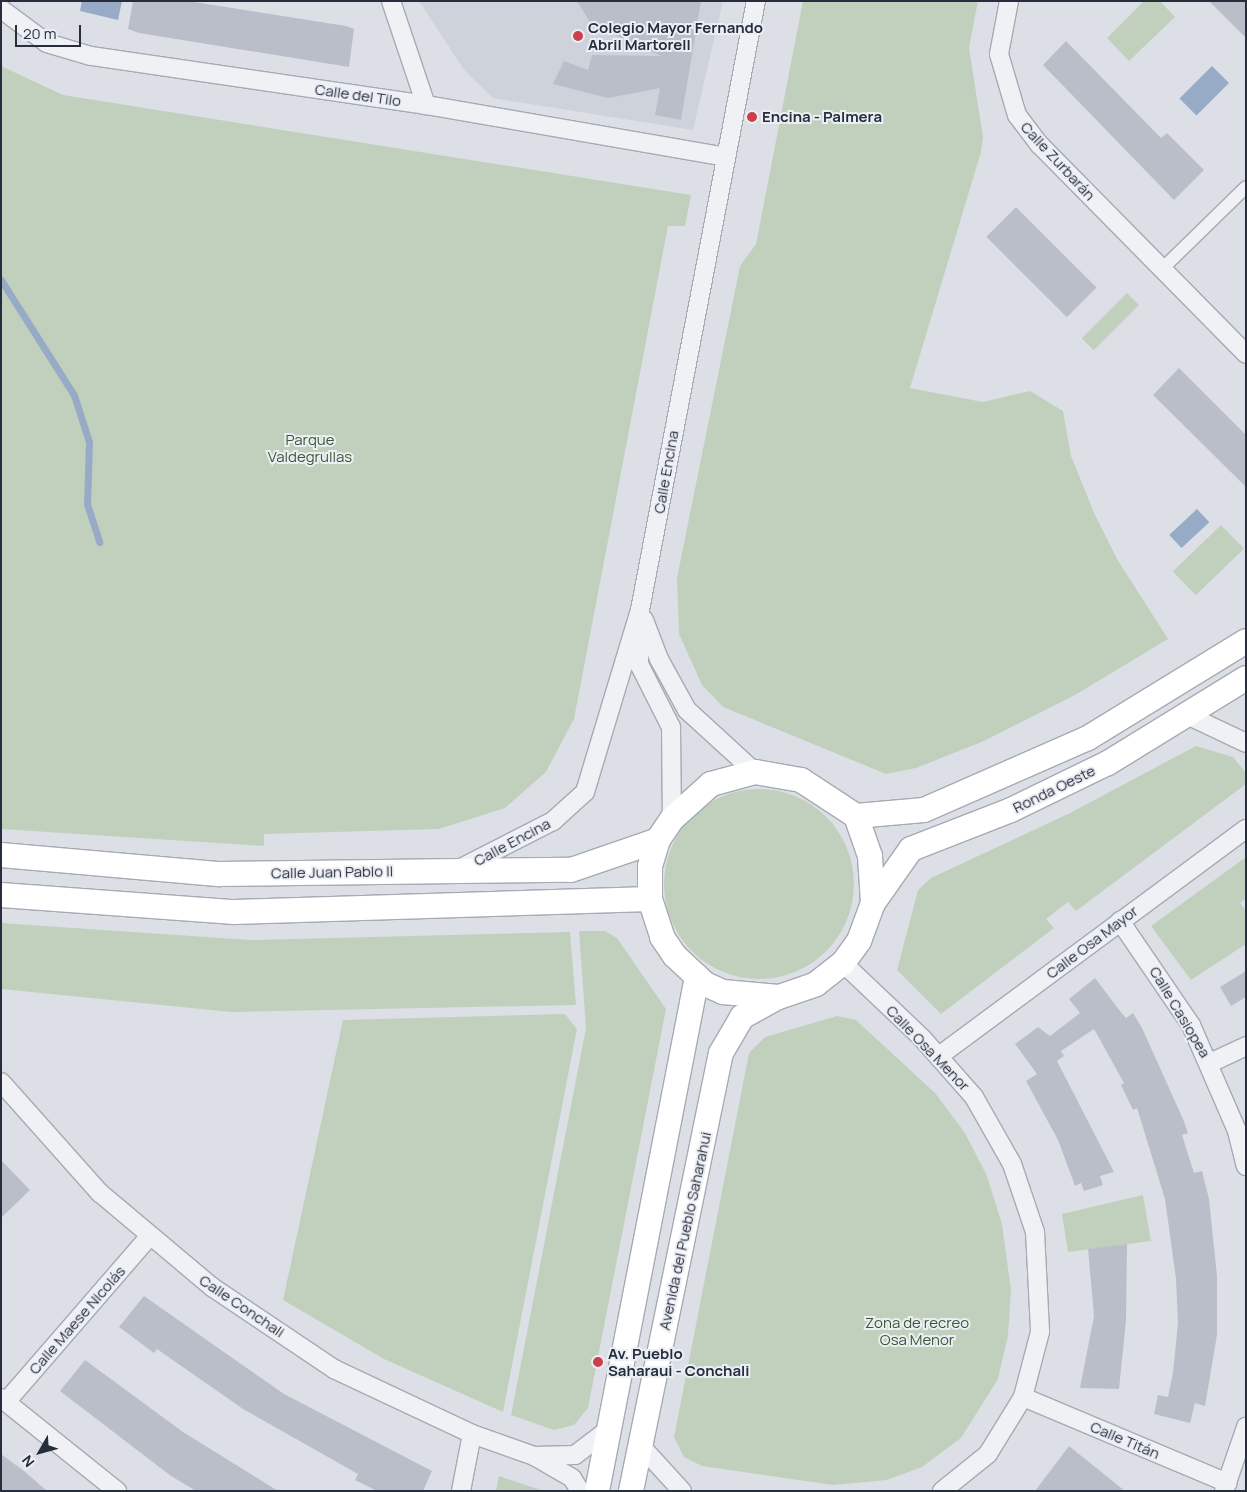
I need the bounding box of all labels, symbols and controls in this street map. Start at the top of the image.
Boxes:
scale bar [18,15,84,47]
place label: Colegio Mayor Fernando Abril Martorell [588,18,763,53]
text: 20 m [23,23,56,44]
marker: Colegio Mayor Fernando Abril Martorell [572,30,584,42]
street label: Calle del Tilo [314,80,402,110]
place label: Encina - Palmera [762,108,882,126]
marker: Encina - Palmera [746,111,758,123]
street label: Calle Zurbarán [1017,118,1099,204]
street label: Calle Encina [650,429,682,515]
park label: Parque Valdegrullas [268,430,352,465]
street label: Ronda Oeste [1010,761,1098,817]
street label: Calle Encina [471,814,553,870]
street label: Calle Juan Pablo II [271,862,393,882]
street label: Calle Osa Mayor [1043,902,1141,982]
street label: Calle Casiopea [1146,963,1214,1061]
street label: Calle Osa Menor [883,1001,973,1095]
street label: Avenida del Pueblo Saharahui [655,1130,715,1332]
street label: Calle Maese Nicolás [25,1262,129,1378]
street label: Calle Conchali [196,1271,288,1341]
park label: Zona de recreo Osa Menor [865,1313,969,1348]
place label: Av. Pueblo Saharaui - Conchali [608,1344,750,1379]
marker: Av. Pueblo Saharaui - Conchali [592,1356,604,1368]
street label: Calle Titán [1088,1417,1162,1463]
north arrow [15,1427,65,1477]
text: N [17,1452,38,1471]

